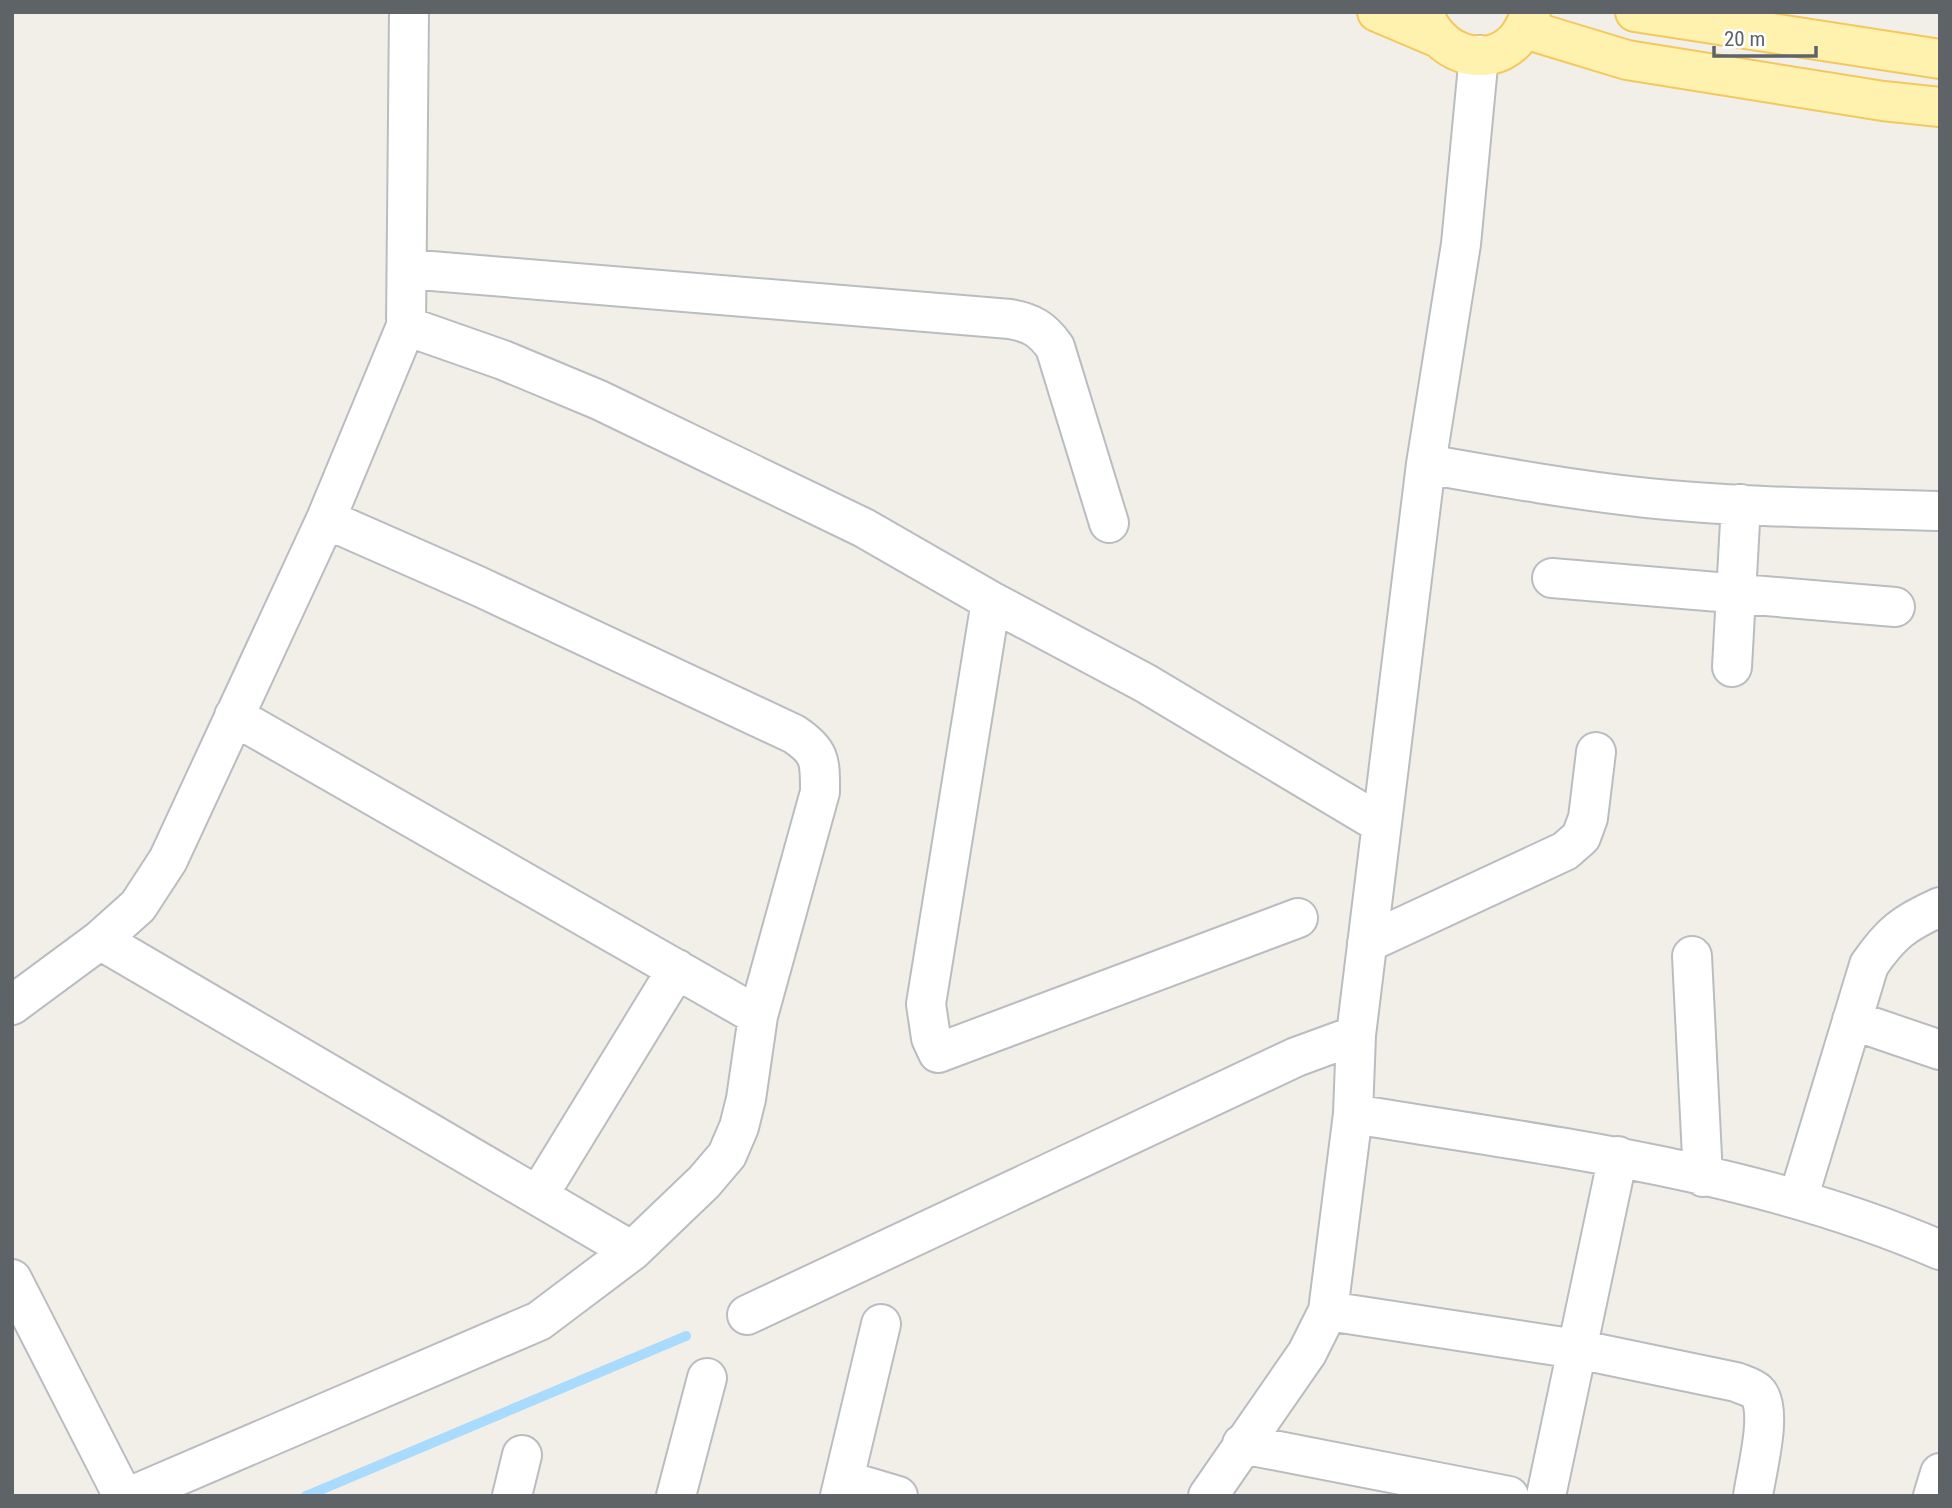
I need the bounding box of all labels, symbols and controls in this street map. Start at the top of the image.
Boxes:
scale bar [1714,14,1815,58]
text: 20 m [1724,27,1765,51]

